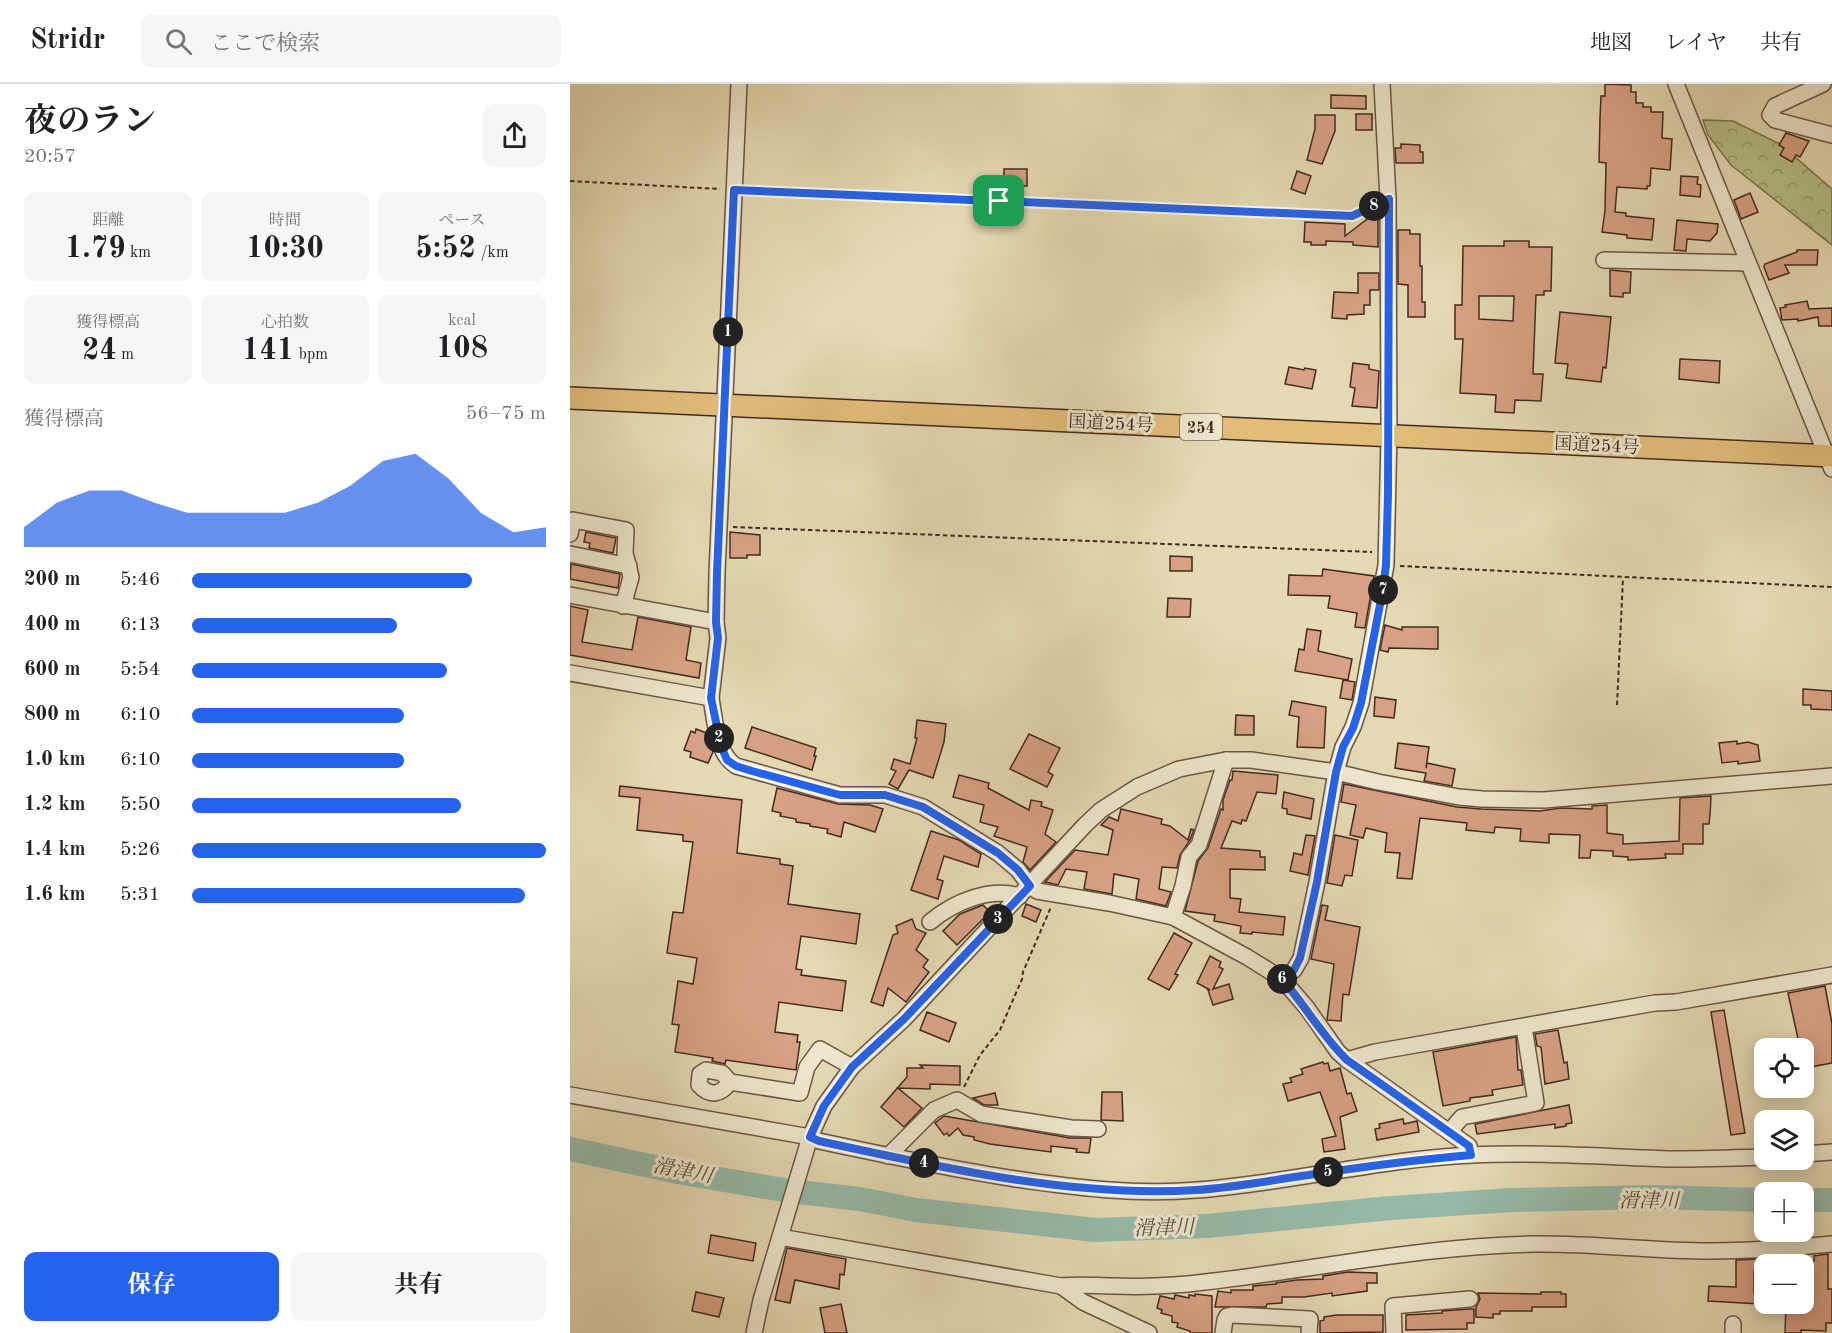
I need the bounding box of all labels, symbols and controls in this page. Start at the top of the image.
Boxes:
search box [141,14,561,68]
icon: search [162,25,195,58]
text: Stridr [30,27,105,55]
text: ここで検索 [210,33,320,55]
text: 地図 [1590,33,1632,54]
text: レイヤ [1665,33,1727,54]
text: 共有 [1760,33,1802,54]
button: share [483,104,546,167]
text: 夜のラン [24,106,156,139]
text: 20:57 [24,147,76,167]
pin [973,175,1024,226]
icon: arrive [982,184,1015,217]
pin: 8 [1359,191,1389,221]
text: 8 [1369,198,1379,214]
text: 距離 [92,213,124,229]
text: 時間 [269,213,301,229]
text: ペース [438,213,486,229]
text: 1.79 [65,234,126,264]
text: 10:30 [246,234,324,264]
text: 5:52 [415,234,476,264]
text: km [126,245,151,261]
text: /km [476,245,509,261]
text: kcal [448,313,476,329]
text: 獲得標高 [76,315,140,331]
text: 心拍数 [261,315,309,331]
pin: 1 [713,317,743,347]
text: 1 [723,324,733,340]
text: 108 [436,334,488,364]
text: 24 [82,336,117,366]
text: 141 [242,336,294,366]
text: m [117,347,134,363]
text: bpm [294,347,328,363]
text: 56–75 m [466,404,546,424]
text: 獲得標高 [24,410,104,430]
street label: 国道254号 [1068,411,1154,435]
road number: 254 [1180,414,1222,440]
street label: 国道254号 [1554,433,1640,457]
text: 200 m [24,570,80,590]
text: 5:46 [120,570,160,590]
pin: 7 [1368,575,1398,605]
text: 7 [1378,582,1388,598]
text: 400 m [24,615,80,635]
text: 6:13 [120,615,160,635]
text: 600 m [24,660,80,680]
text: 5:54 [120,660,160,680]
text: 800 m [24,705,80,725]
text: 6:10 [120,705,160,725]
pin: 2 [704,723,734,753]
text: 2 [714,730,724,746]
text: 1.0 km [24,750,86,770]
text: 6:10 [120,750,160,770]
text: 1.2 km [24,795,86,815]
text: 5:50 [120,795,160,815]
text: 1.4 km [24,840,86,860]
text: 5:26 [120,840,160,860]
text: 1.6 km [24,885,86,905]
text: 5:31 [120,885,160,905]
pin: 3 [983,904,1013,934]
text: 3 [993,911,1003,927]
pin: 6 [1267,964,1297,994]
text: 6 [1277,971,1287,987]
map controls [1754,1038,1814,1314]
button: locate [1754,1038,1814,1098]
button: layers [1754,1110,1814,1170]
pin: 4 [909,1148,939,1178]
water label: 滑津川 [651,1154,716,1188]
text: 4 [919,1155,929,1171]
pin: 5 [1313,1157,1343,1187]
text: 5 [1323,1164,1333,1180]
button: + [1754,1182,1814,1242]
water label: 滑津川 [1619,1190,1681,1212]
water label: 滑津川 [1134,1216,1196,1240]
button: 保存 [24,1252,279,1321]
button: 共有 [291,1252,546,1321]
button: − [1754,1254,1814,1314]

